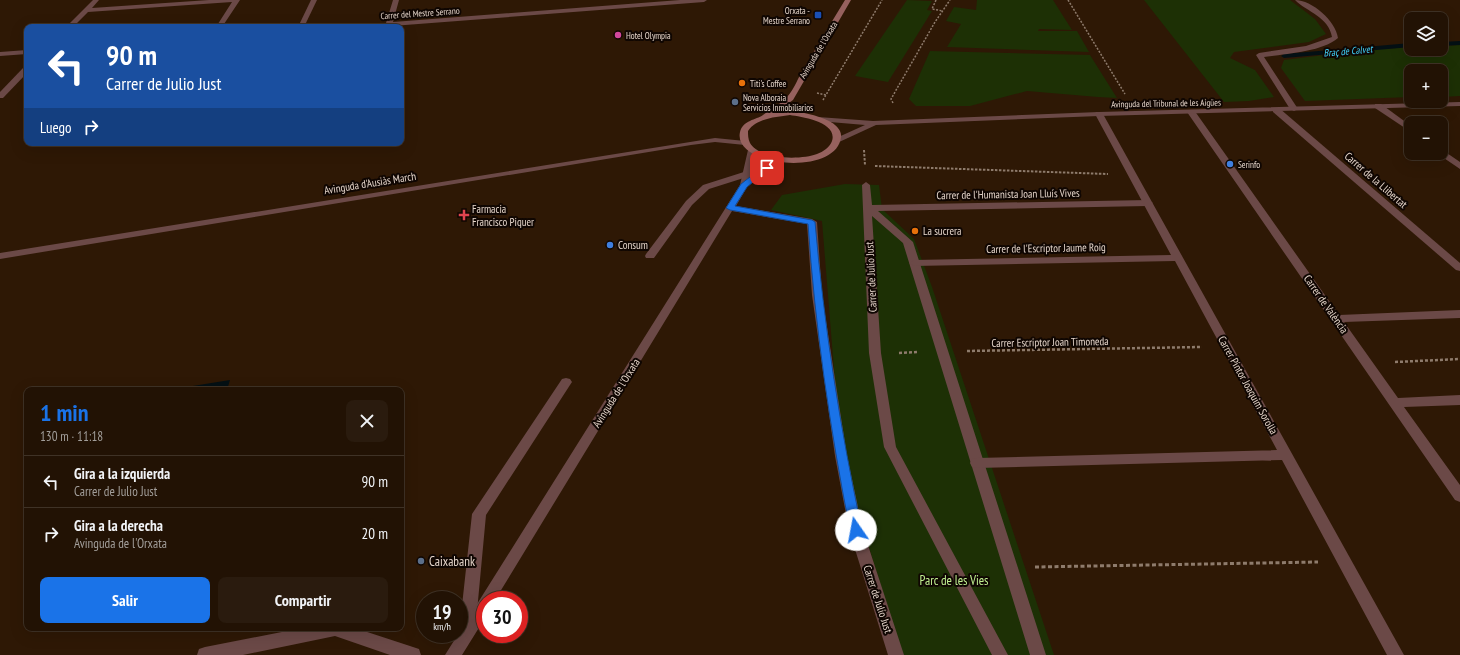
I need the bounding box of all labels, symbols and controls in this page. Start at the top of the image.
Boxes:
street label: Carrer del Mestre Serrano [380,5,460,21]
place label: Orxata - Mestre Serrano [763,5,810,26]
marker: Orxata - Mestre Serrano [813,10,823,20]
map controls [1404,12,1448,160]
button: layers [1404,12,1448,56]
street label: Avinguda de l'Orxata [797,19,839,80]
marker: Hotel Olympia [613,30,623,40]
place label: Hotel Olympia [626,30,671,41]
text: 90 m [106,36,157,73]
icon: left [40,40,92,92]
water label: Braç de Calvet [1323,42,1374,60]
button: + [1404,64,1448,108]
text: Carrer de Julio Just [106,72,221,95]
marker: Titi's Coffee [737,78,747,88]
place label: Titi's Coffee [750,78,786,89]
place label: Nova Alboraia Servicios Inmobiliarios [743,92,813,113]
marker: Nova Alboraia Servicios Inmobiliarios [730,97,740,107]
street label: Avinguda del Tribunal de les Aigües [1111,97,1221,109]
icon: right [80,116,102,138]
button: − [1404,116,1448,160]
text: Luego [40,118,72,137]
street label: Carrer de la Llibertat [1342,149,1410,211]
pin [750,151,784,185]
icon: arrive [756,157,778,179]
marker: Serinfo [1225,159,1235,169]
place label: Serinfo [1238,159,1260,170]
street label: Avinguda d'Ausiàs March [323,169,417,197]
street label: Carrer de l'Humanista Joan Lluís Vives [936,186,1080,202]
place label: Farmacia Francisco Piquer [472,202,534,229]
marker: Farmacia Francisco Piquer [459,210,469,220]
place label: La sucrera [923,224,962,238]
marker: La sucrera [910,226,920,236]
place label: Consum [618,238,648,252]
marker: Consum [605,240,615,250]
street label: Carrer de l'Escriptor Jaume Roig [986,240,1106,256]
street label: Carrer de Julio Just [862,241,880,313]
street label: Carrer de València [1301,272,1351,336]
street label: Carrer Pintor Joaquim Sorolla [1215,333,1281,437]
street label: Carrer Escriptor Joan Timoneda [991,334,1109,350]
street label: Avinguda de l'Orxata [589,356,643,430]
text: 1 min [40,397,88,428]
button: close [346,400,388,442]
text: 130 m · 11:18 [40,428,103,445]
text: Gira a la izquierda [74,464,170,483]
icon: left [40,471,62,493]
text: 90 m [362,472,388,491]
text: Carrer de Julio Just [74,483,157,500]
position arrow [835,509,877,551]
text: Gira a la derecha [74,516,163,535]
icon: right [40,523,62,545]
text: 20 m [362,524,388,543]
text: Avinguda de l'Orxata [74,535,167,552]
place label: Caixabank [429,553,475,570]
marker: Caixabank [416,556,426,566]
street label: Carrer de Julio Just [860,563,896,635]
park label: Parc de les Vies [919,572,989,589]
button: Salir [40,577,210,623]
button: Compartir [218,577,388,623]
speed limit sign: 30 [476,591,528,643]
text: 19 [432,599,452,625]
text: km/h [433,620,451,633]

